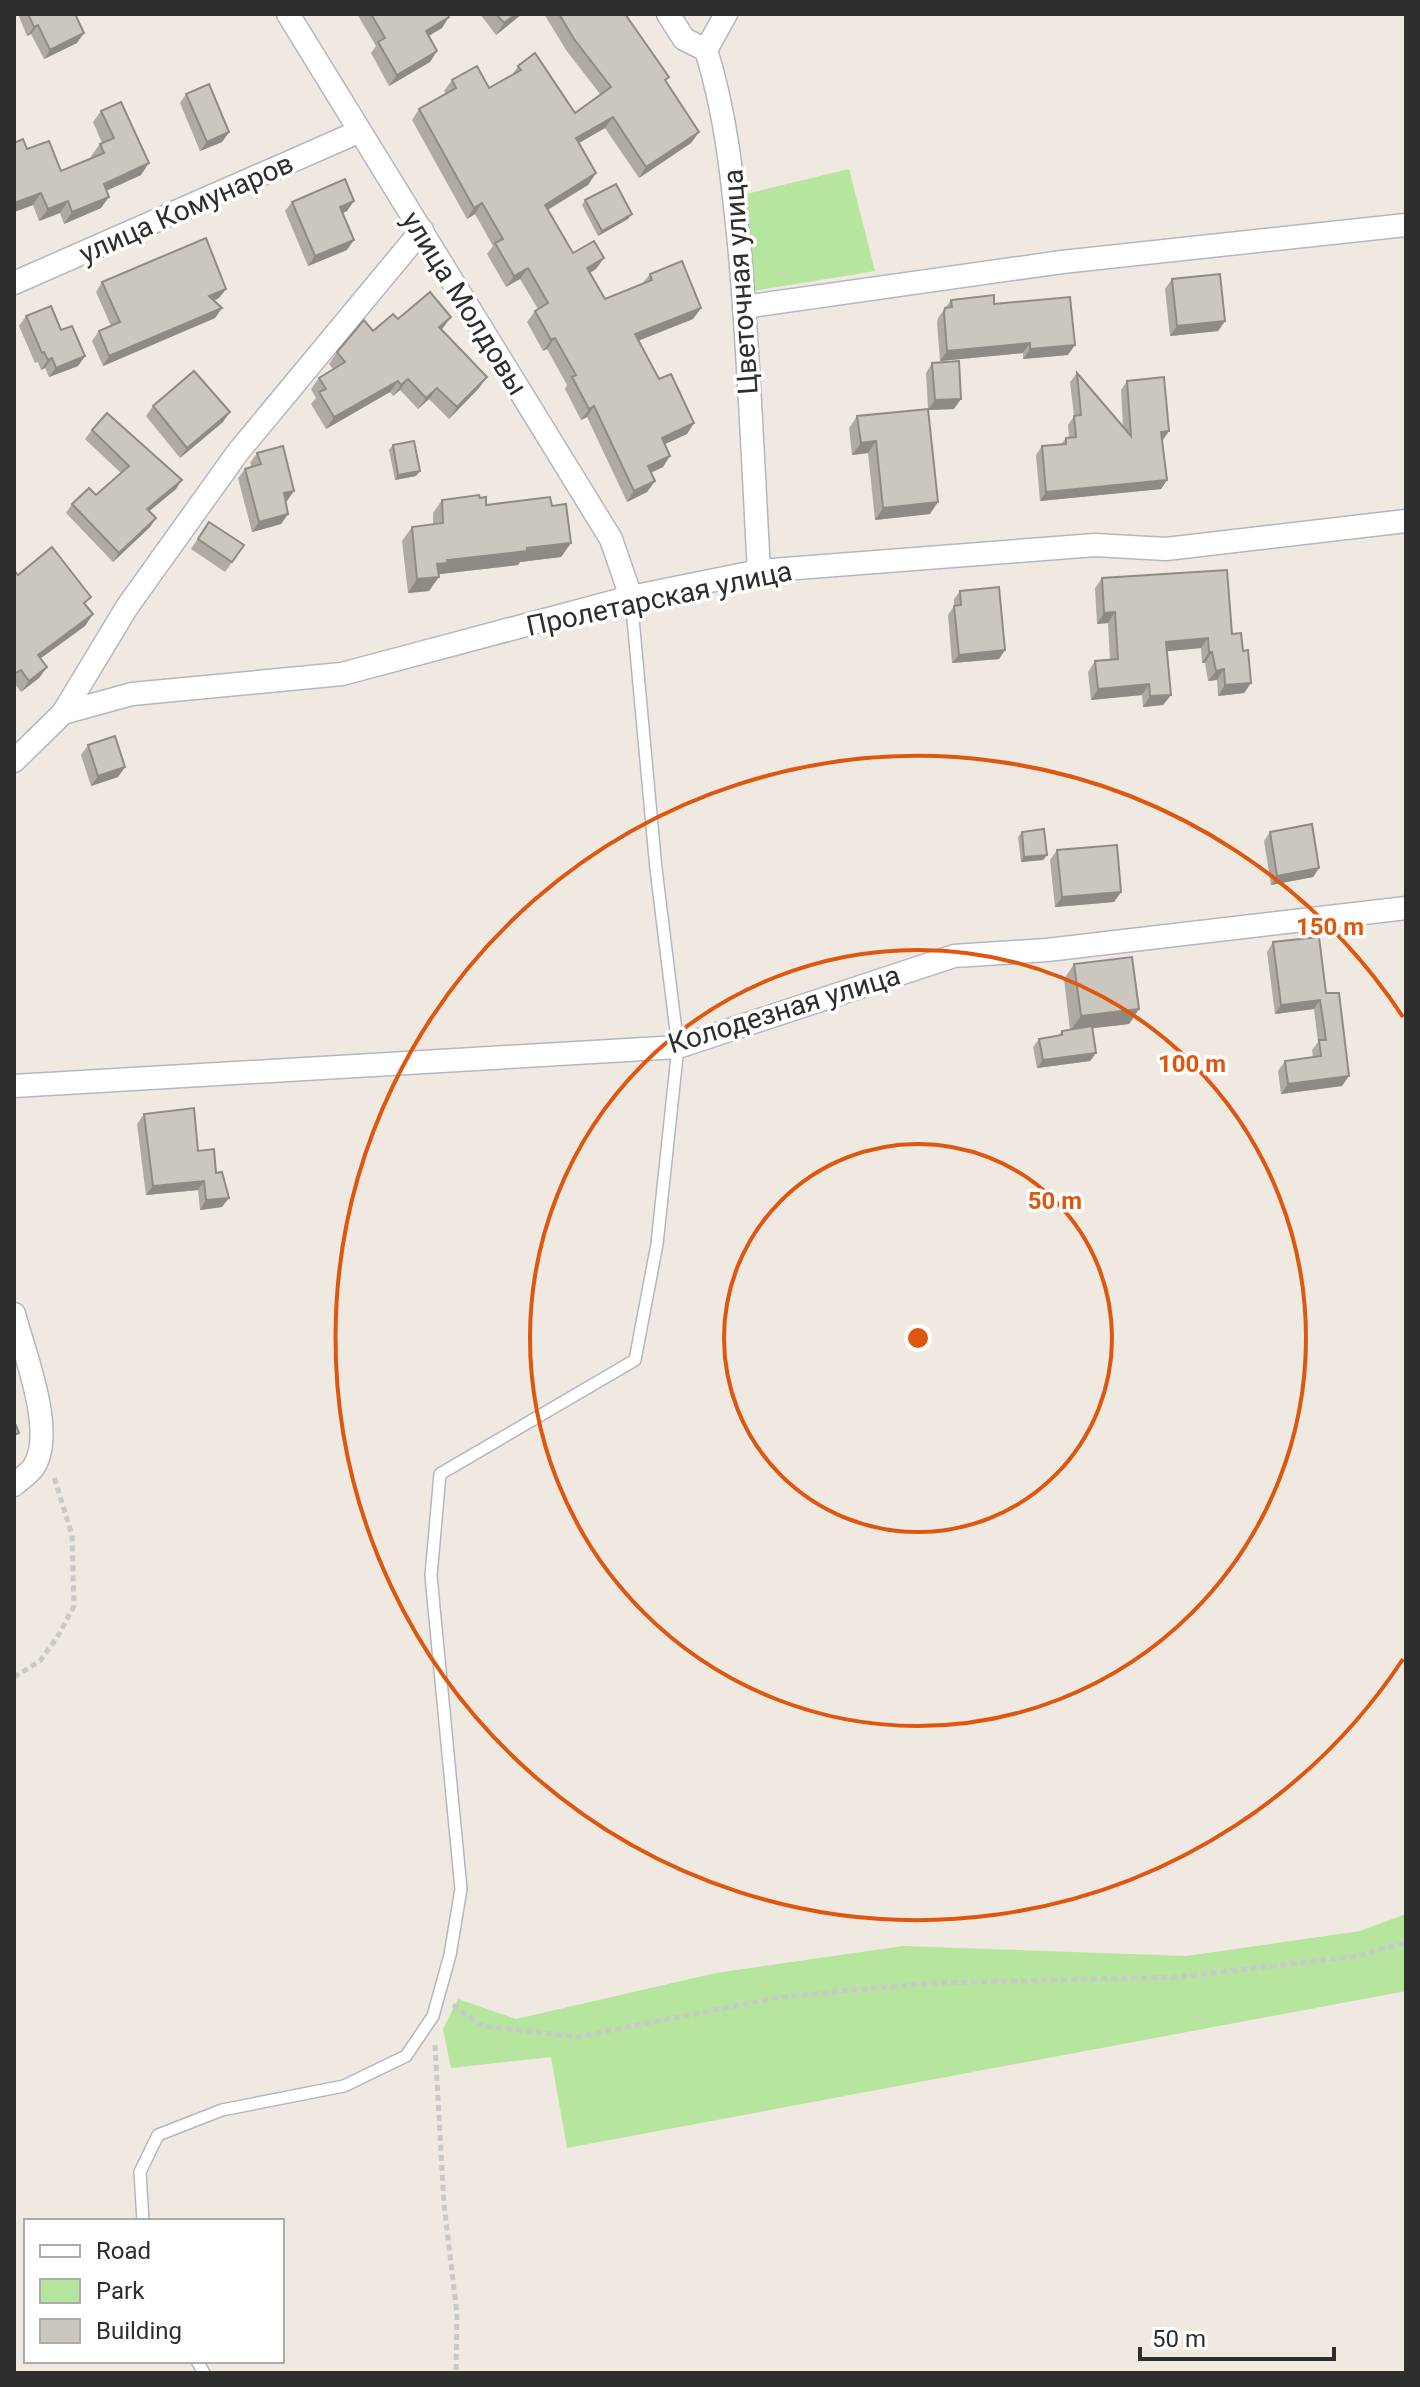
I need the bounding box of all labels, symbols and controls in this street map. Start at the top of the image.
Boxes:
street label: улица Комунаров [74,147,298,270]
street label: Цветочная улица [716,168,765,396]
street label: улица Молдовы [395,205,534,401]
street label: Пролетарская улица [523,554,795,643]
text: 150 m [1296,913,1364,941]
street label: Колодезная улица [664,958,904,1060]
text: 100 m [1158,1050,1226,1078]
text: 50 m [1028,1187,1082,1215]
centre of rings [904,1324,932,1352]
legend [24,2219,284,2363]
text: Road [96,2237,151,2265]
text: Park [96,2277,145,2305]
scale bar [1140,2311,1334,2361]
text: Building [96,2317,182,2345]
text: 50 m [1152,2325,1206,2353]

